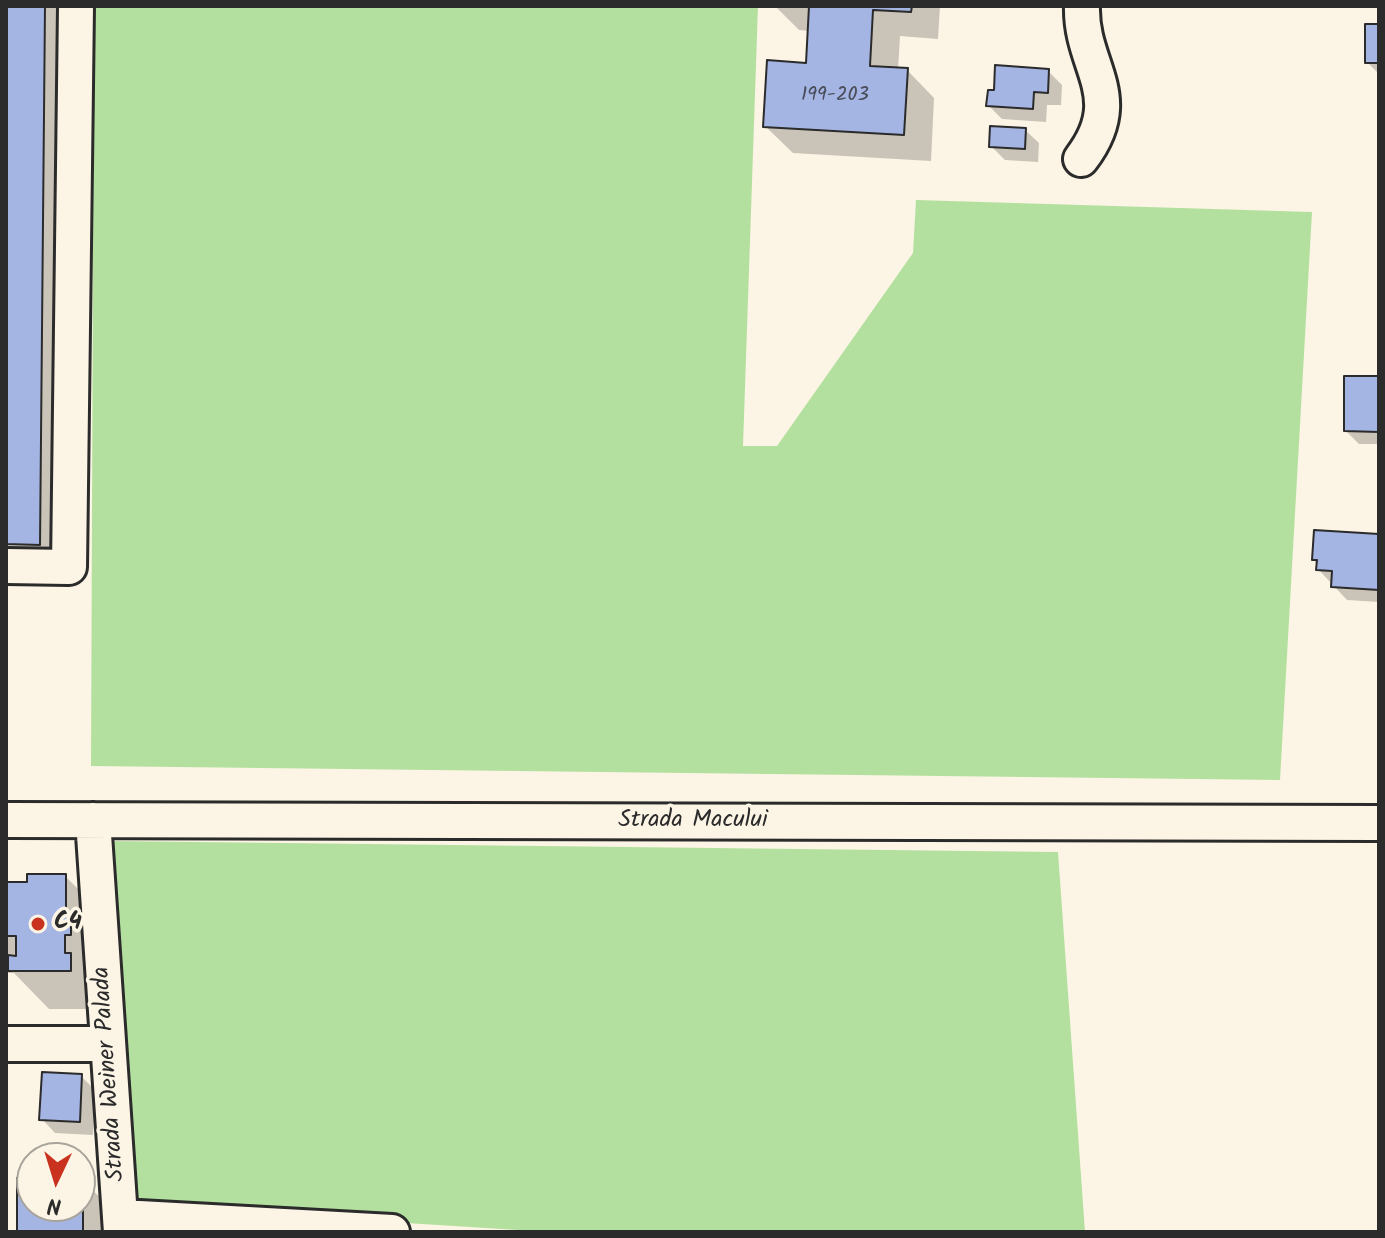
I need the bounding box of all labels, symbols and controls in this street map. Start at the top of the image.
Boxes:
house number: 199-203 [801,85,869,109]
street label: Strada Macului [618,808,768,836]
place label: C4 [54,910,82,938]
marker: C4 [29,915,47,933]
street label: Strada Weiner Palada [89,966,133,1182]
north arrow [16,1142,96,1222]
text: N [46,1187,63,1222]

